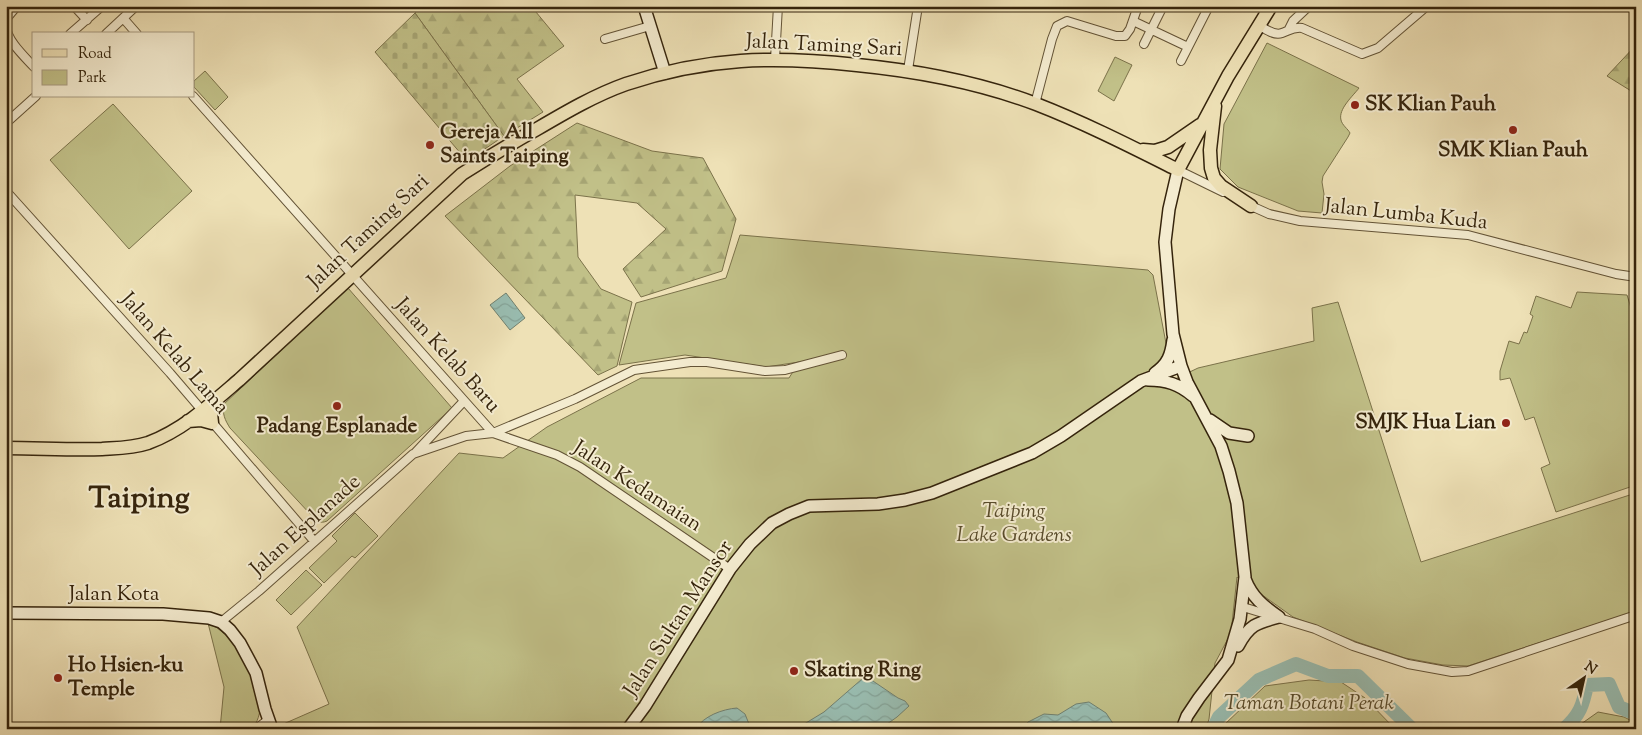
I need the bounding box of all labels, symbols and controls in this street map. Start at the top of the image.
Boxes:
street label: Jalan Taming Sari [744,27,903,65]
legend [32,32,195,98]
text: Road [78,44,112,65]
text: Park [78,68,107,89]
place label: SK Klian Pauh [1365,90,1497,120]
marker: SK Klian Pauh [1349,99,1361,111]
place label: Gereja All Saints Taiping [440,118,570,172]
marker: SMK Klian Pauh [1507,124,1519,136]
place label: SMK Klian Pauh [1438,136,1589,166]
marker: Gereja All Saints Taiping [424,139,436,151]
street label: Jalan Taming Sari [301,168,437,297]
street label: Jalan Lumba Kuda [1322,191,1489,239]
street label: Jalan Kelab Lama [112,286,236,422]
street label: Jalan Kelab Baru [386,291,507,420]
marker: Padang Esplanade [331,400,343,412]
place label: SMJK Hua Lian [1355,408,1497,438]
place label: Padang Esplanade [257,412,418,442]
marker: SMJK Hua Lian [1500,417,1512,429]
street label: Jalan Kedamaian [566,433,708,540]
street label: Jalan Esplanade [243,468,368,584]
district label: Taiping [88,477,190,522]
park label: Taiping Lake Gardens [956,497,1072,551]
street label: Jalan Sultan Mansor [617,535,741,704]
street label: Jalan Kota [68,580,160,610]
place label: Ho Hsien-ku Temple [68,651,184,705]
north arrow [1560,652,1610,702]
place label: Skating Ring [804,656,922,686]
text: N [1580,657,1600,680]
marker: Skating Ring [788,665,800,677]
marker: Ho Hsien-ku Temple [52,672,64,684]
park label: Taman Botani Perak [1224,689,1394,719]

